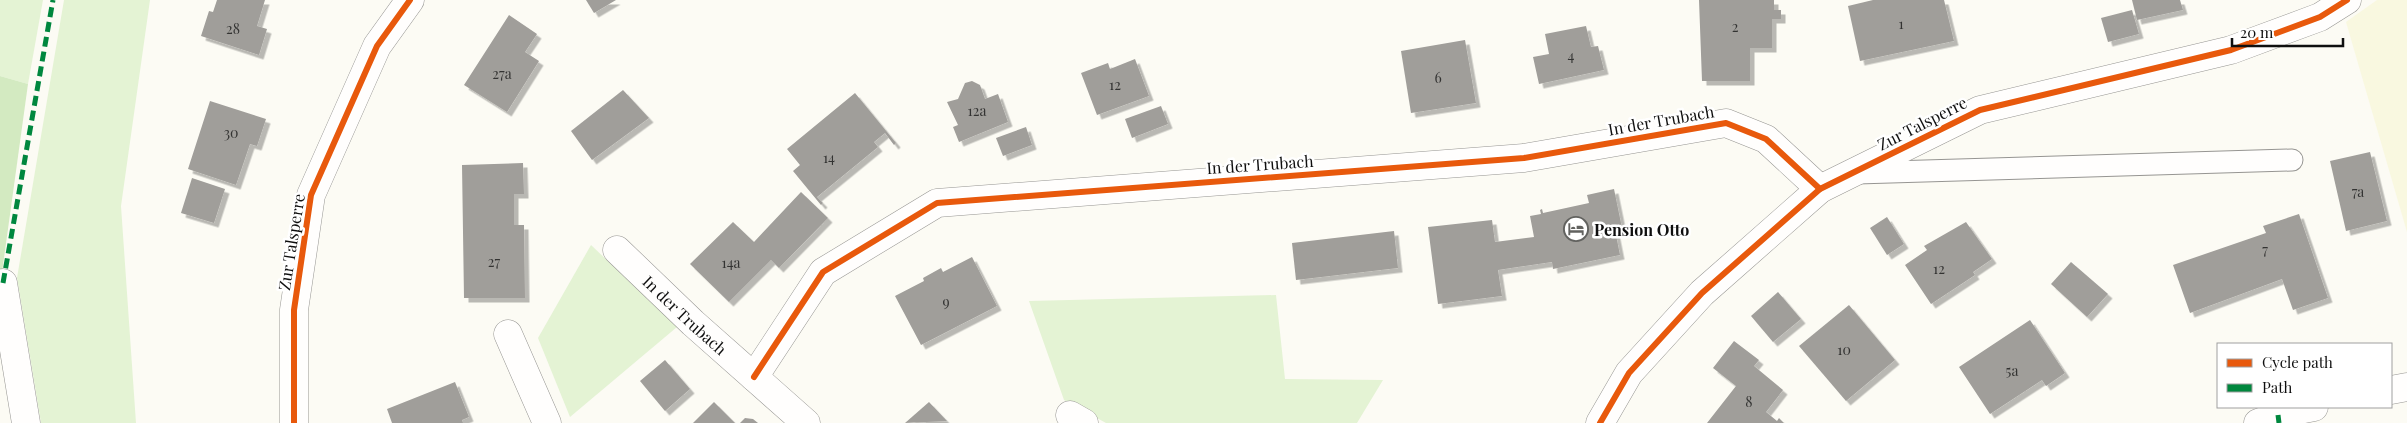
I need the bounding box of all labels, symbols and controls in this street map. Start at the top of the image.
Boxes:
house number: 1 [1898,14,1904,33]
scale bar [2232,15,2343,47]
house number: 2 [1732,17,1739,36]
house number: 28 [226,19,240,38]
text: 20 m [2240,22,2274,42]
house number: 4 [1568,46,1575,65]
house number: 27a [492,64,512,83]
house number: 6 [1434,68,1442,87]
house number: 12 [1109,75,1121,94]
street label: Zur Talsperre [1874,91,1970,155]
street label: In der Trubach [1606,100,1716,140]
house number: 12a [968,101,986,120]
house number: 30 [224,123,238,142]
house number: 14 [823,148,835,167]
street label: In der Trubach [1206,150,1315,178]
house number: 7a [2352,182,2364,201]
street label: Zur Talsperre [273,192,309,292]
hotel icon: Pension Otto [1563,216,1589,242]
place label: Pension Otto [1594,219,1689,240]
house number: 7 [2262,240,2268,259]
house number: 27 [488,252,501,271]
house number: 14a [721,253,741,272]
house number: 12 [1933,259,1945,278]
street label: In der Trubach [639,270,732,359]
house number: 9 [942,292,950,311]
house number: 10 [1837,340,1851,359]
legend [2217,343,2392,408]
text: Cycle path [2262,352,2333,372]
house number: 5a [2006,361,2018,380]
text: Path [2262,377,2292,397]
house number: 8 [1745,392,1753,411]

